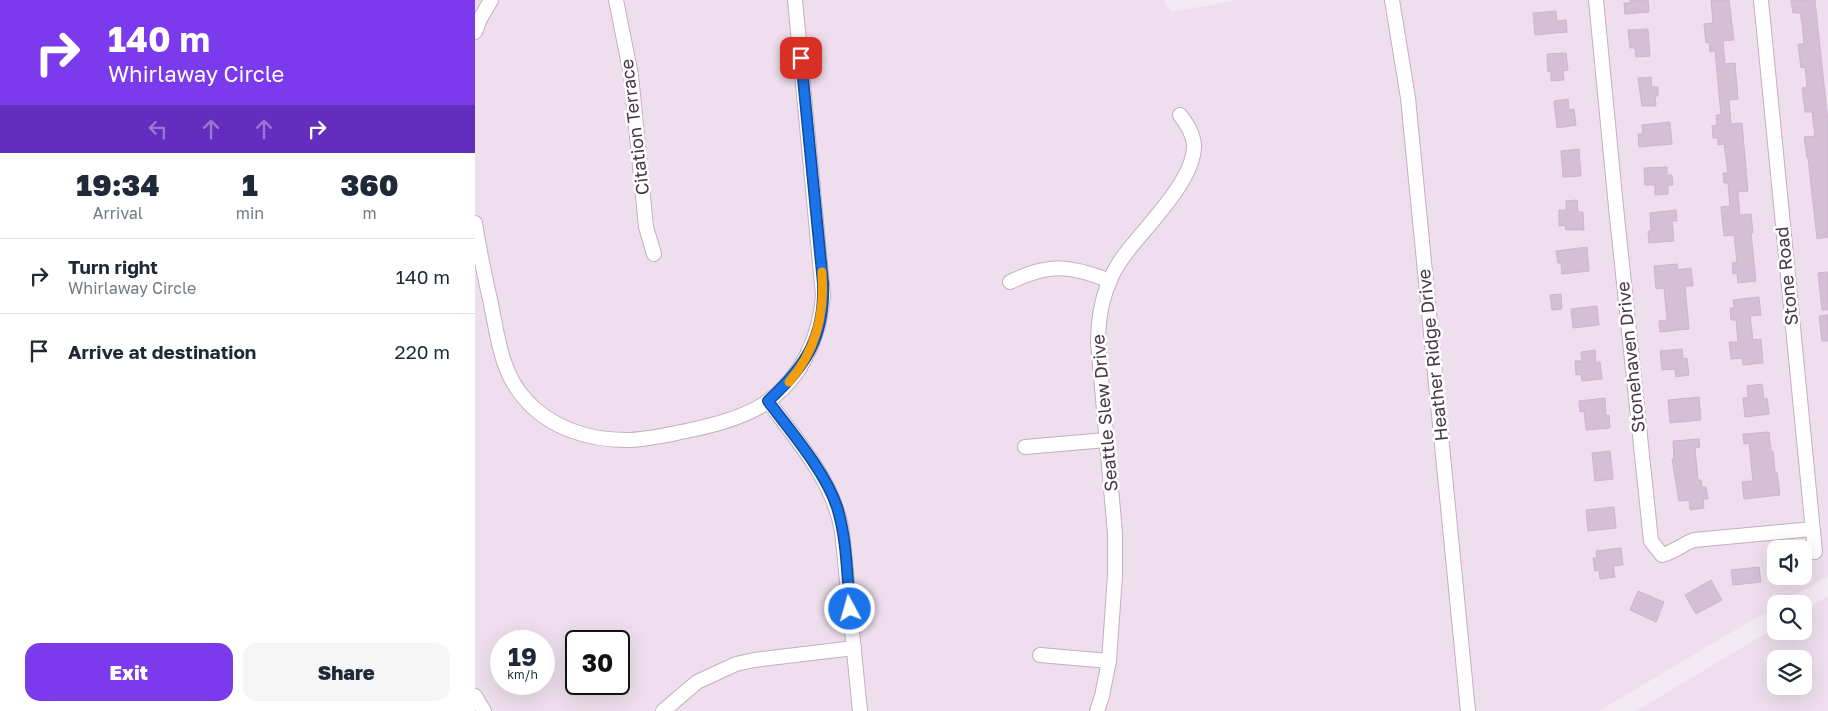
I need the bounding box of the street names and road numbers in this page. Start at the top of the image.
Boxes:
street label: Citation Terrace [615,58,653,196]
street label: Stone Road [1770,226,1802,327]
street label: Heather Ridge Drive [1412,268,1452,442]
street label: Stonehaven Drive [1611,280,1649,434]
street label: Seattle Slew Drive [1086,334,1122,493]

